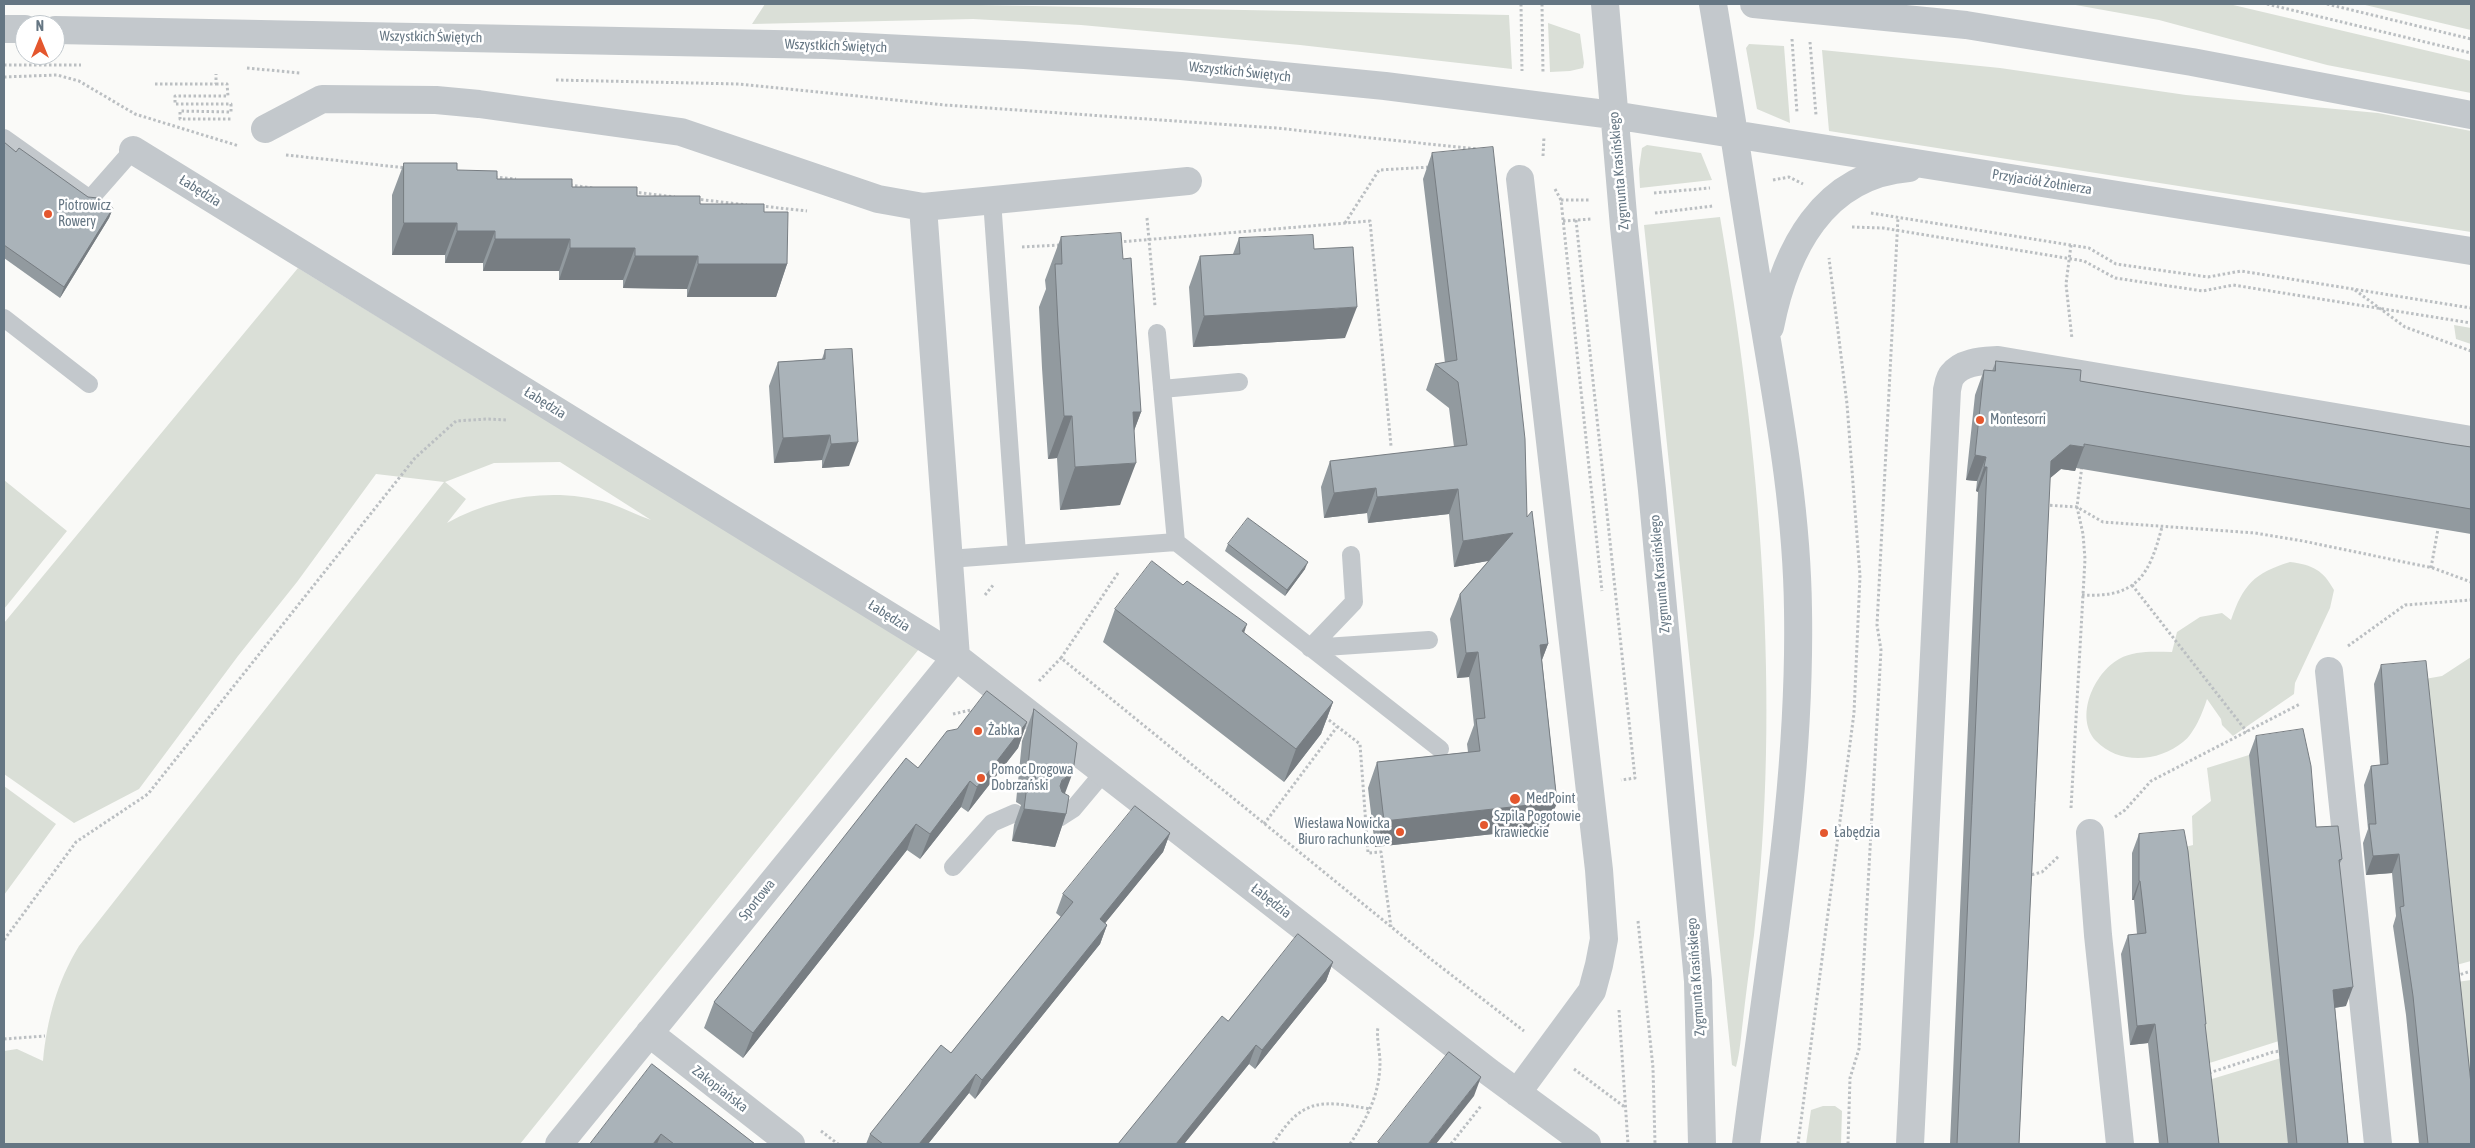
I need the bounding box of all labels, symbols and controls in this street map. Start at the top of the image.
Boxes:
north arrow [15,15,65,65]
text: N [36,18,44,34]
street label: Wszystkich Świętych [380,28,482,46]
street label: Wszystkich Świętych [784,36,888,56]
street label: Wszystkich Świętych [1188,58,1292,86]
street label: Zygmunta Krasińskiego [1605,111,1633,231]
street label: Przyjaciół Żołnierza [1991,166,2093,198]
street label: Łabędzia [176,172,224,210]
place label: Piotrowicz Rowery [58,198,111,230]
marker: Piotrowicz Rowery [42,208,54,220]
street label: Łabędzia [521,384,569,422]
place label: Montesorri [1990,412,2046,428]
marker: Montesorri [1974,414,1986,426]
street label: Zygmunta Krasińskiego [1646,514,1674,634]
street label: Łabędzia [865,597,913,635]
place label: Żabka [988,723,1020,739]
marker: Żabka [972,725,984,737]
place label: Pomoc Drogowa Dobrzański [991,762,1074,794]
marker: Pomoc Drogowa Dobrzański [975,772,987,784]
place label: MedPoint [1526,791,1576,807]
marker: MedPoint [1508,792,1522,806]
place label: Szpila Pogotowie krawieckie [1494,809,1581,842]
place label: Wiesława Nowicka Biuro rachunkowe [1294,816,1390,849]
marker: Szpila Pogotowie krawieckie [1478,819,1490,831]
place label: Łabędzia [1834,825,1880,841]
marker: Wiesława Nowicka Biuro rachunkowe [1394,826,1406,838]
marker: Łabędzia [1818,827,1830,839]
street label: Sportowa [735,876,779,924]
street label: Łabędzia [1248,880,1294,922]
street label: Zygmunta Krasińskiego [1683,917,1709,1037]
street label: Zakopiańska [689,1062,751,1116]

